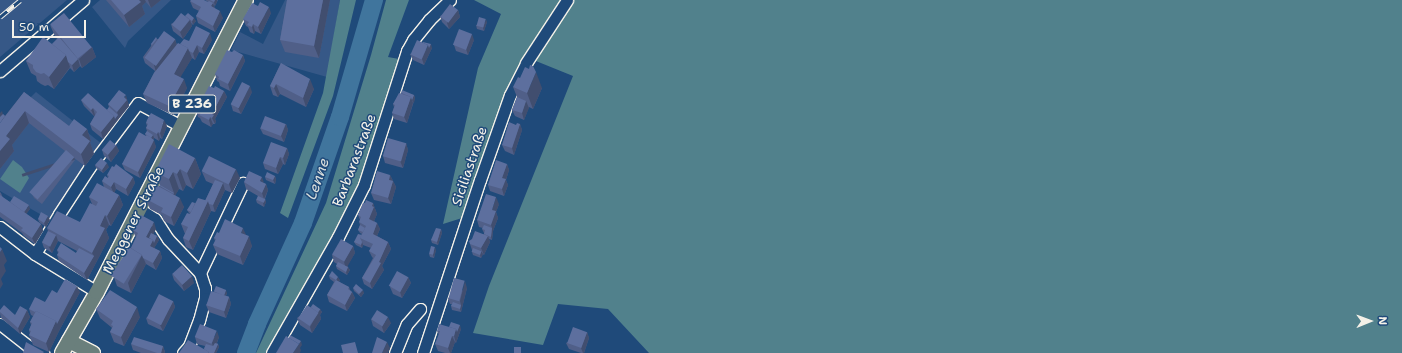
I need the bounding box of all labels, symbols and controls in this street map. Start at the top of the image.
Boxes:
scale bar [14,12,88,38]
text: 50 m [19,19,49,35]
road number: B 236 [168,93,216,115]
street label: Barbarastraße [329,111,379,209]
street label: Siciliastraße [448,124,490,208]
water label: Lenne [302,156,334,202]
street label: Meggener Straße [99,163,167,277]
north arrow [1350,301,1390,341]
text: N [1375,316,1390,325]

